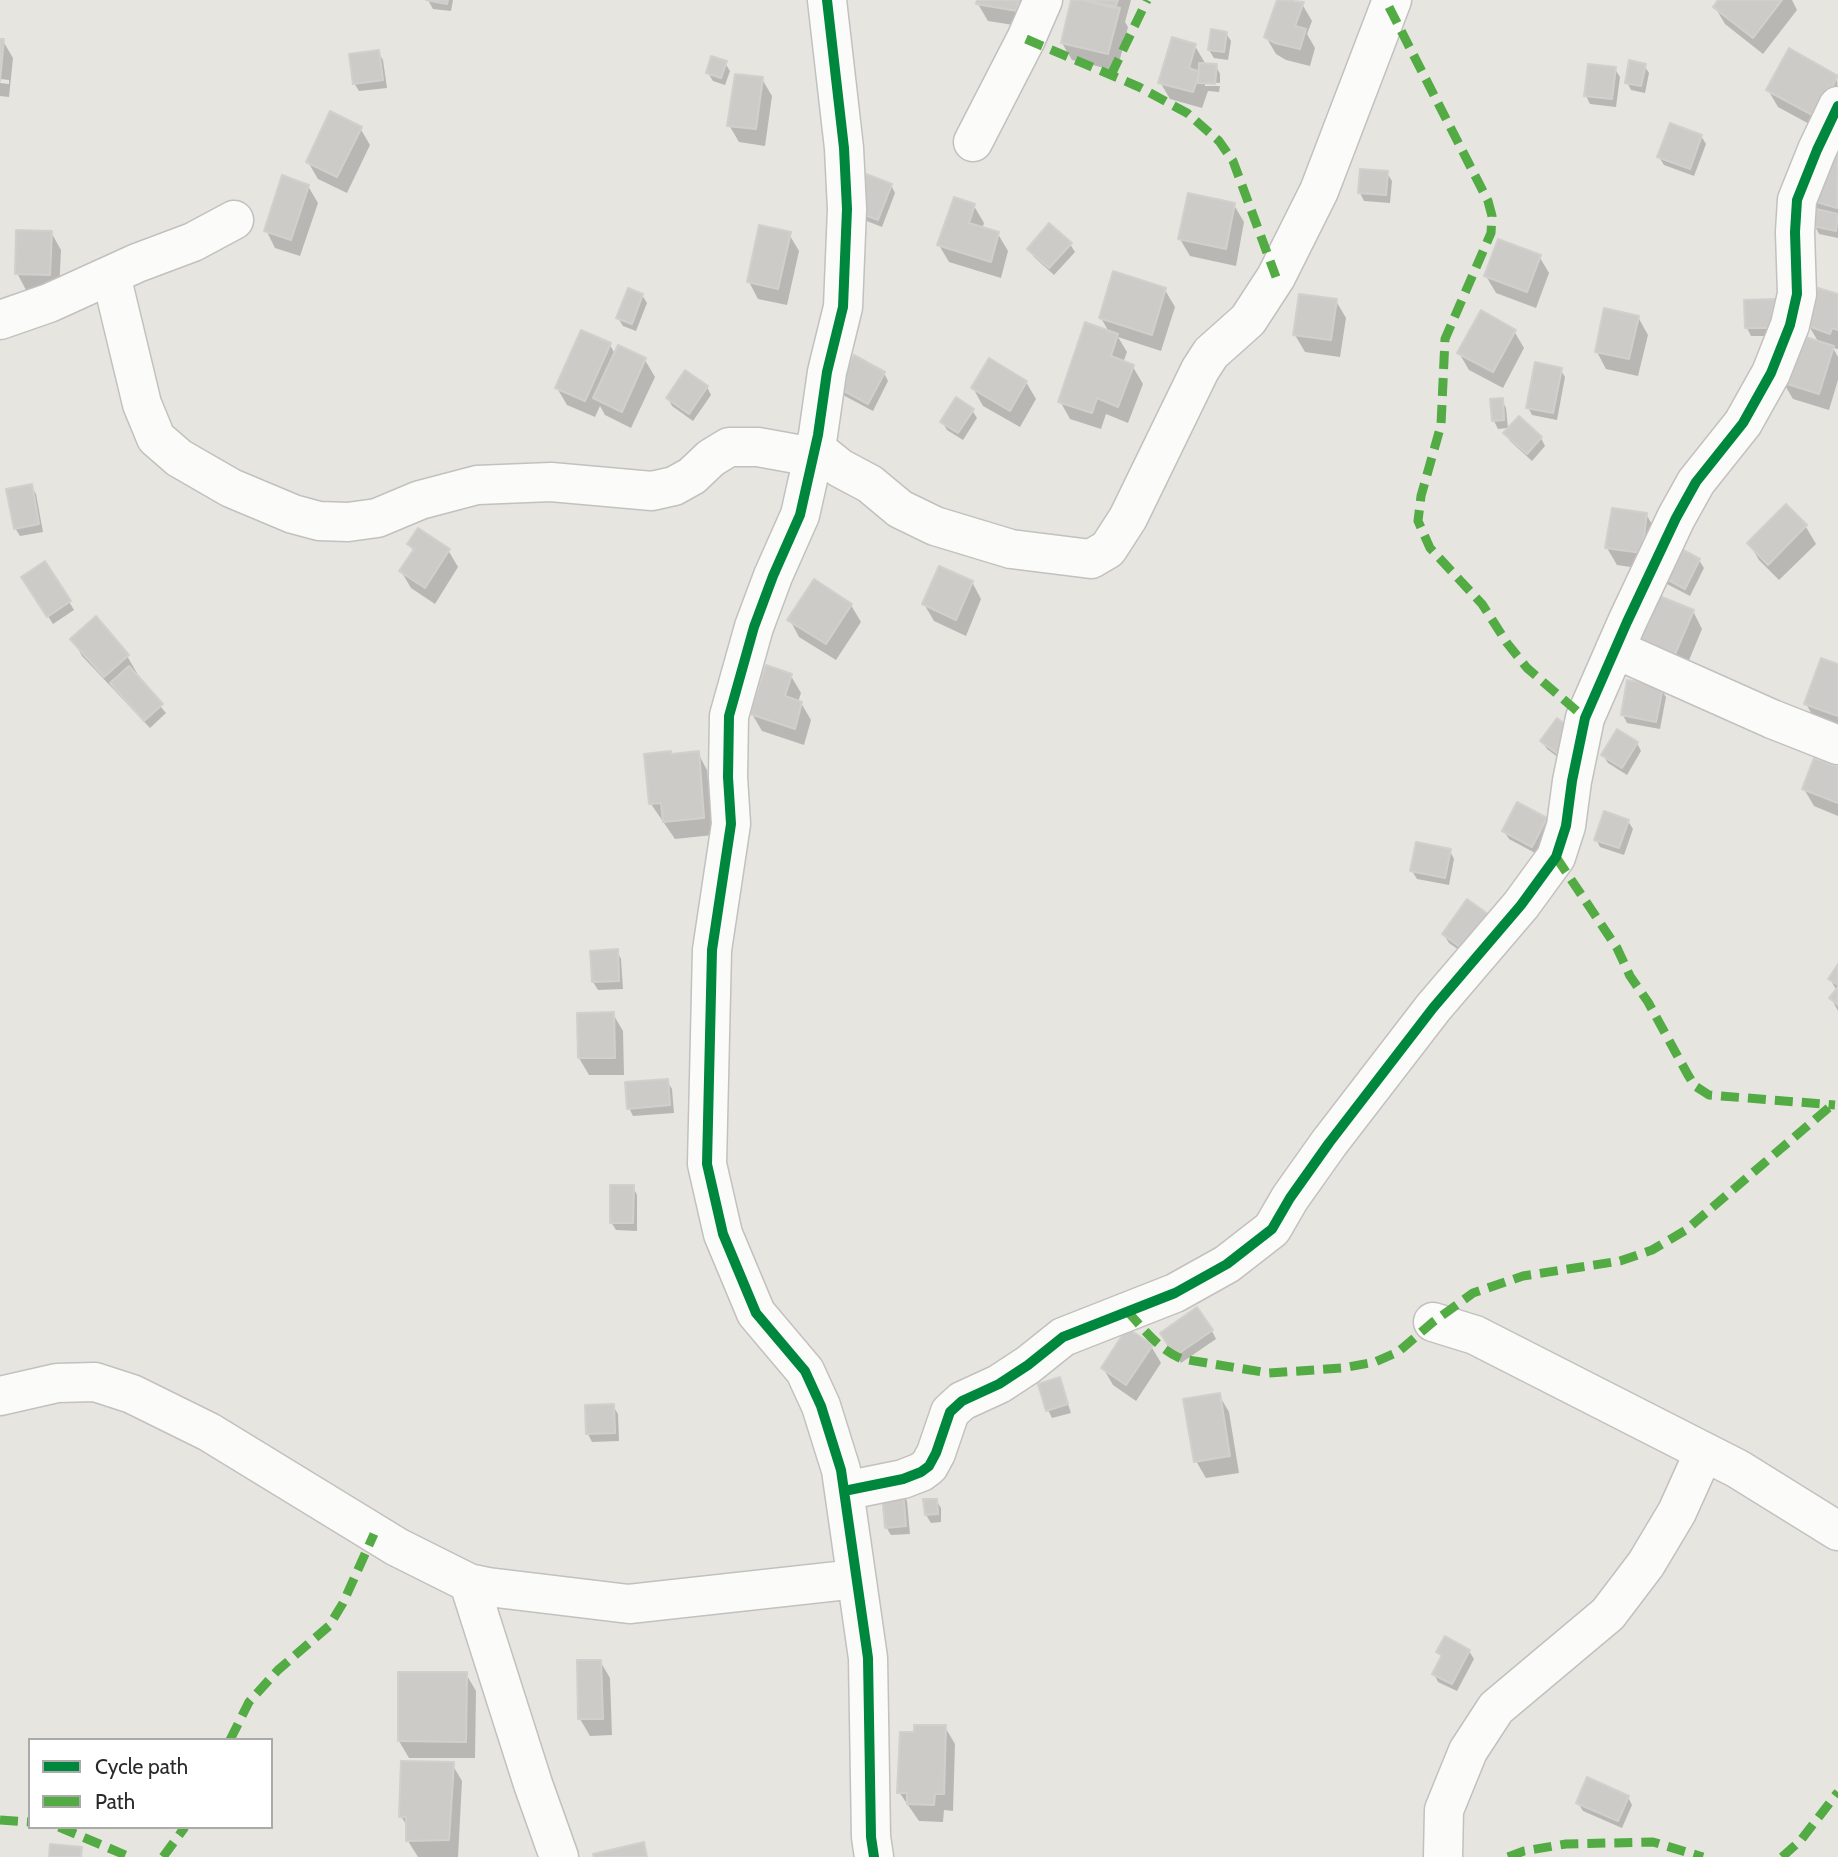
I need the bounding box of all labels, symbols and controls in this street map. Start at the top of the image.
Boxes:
legend [28,1738,273,1829]
text: Cycle path [95,1754,188,1779]
text: Path [95,1789,135,1814]

